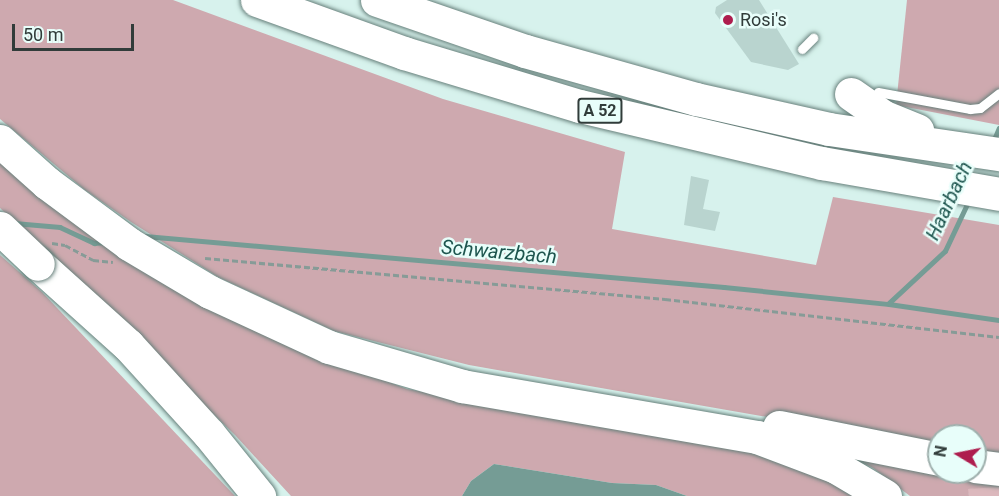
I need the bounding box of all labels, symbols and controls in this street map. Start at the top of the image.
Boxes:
place label: Rosi's [740,9,787,31]
scale bar [15,12,136,50]
marker: Rosi's [721,13,735,27]
text: 50 m [23,24,63,45]
road number: A 52 [576,98,624,124]
water label: Haarbach [920,158,978,244]
water label: Schwarzbach [440,235,558,269]
north arrow [927,424,987,484]
text: N [930,444,951,458]

